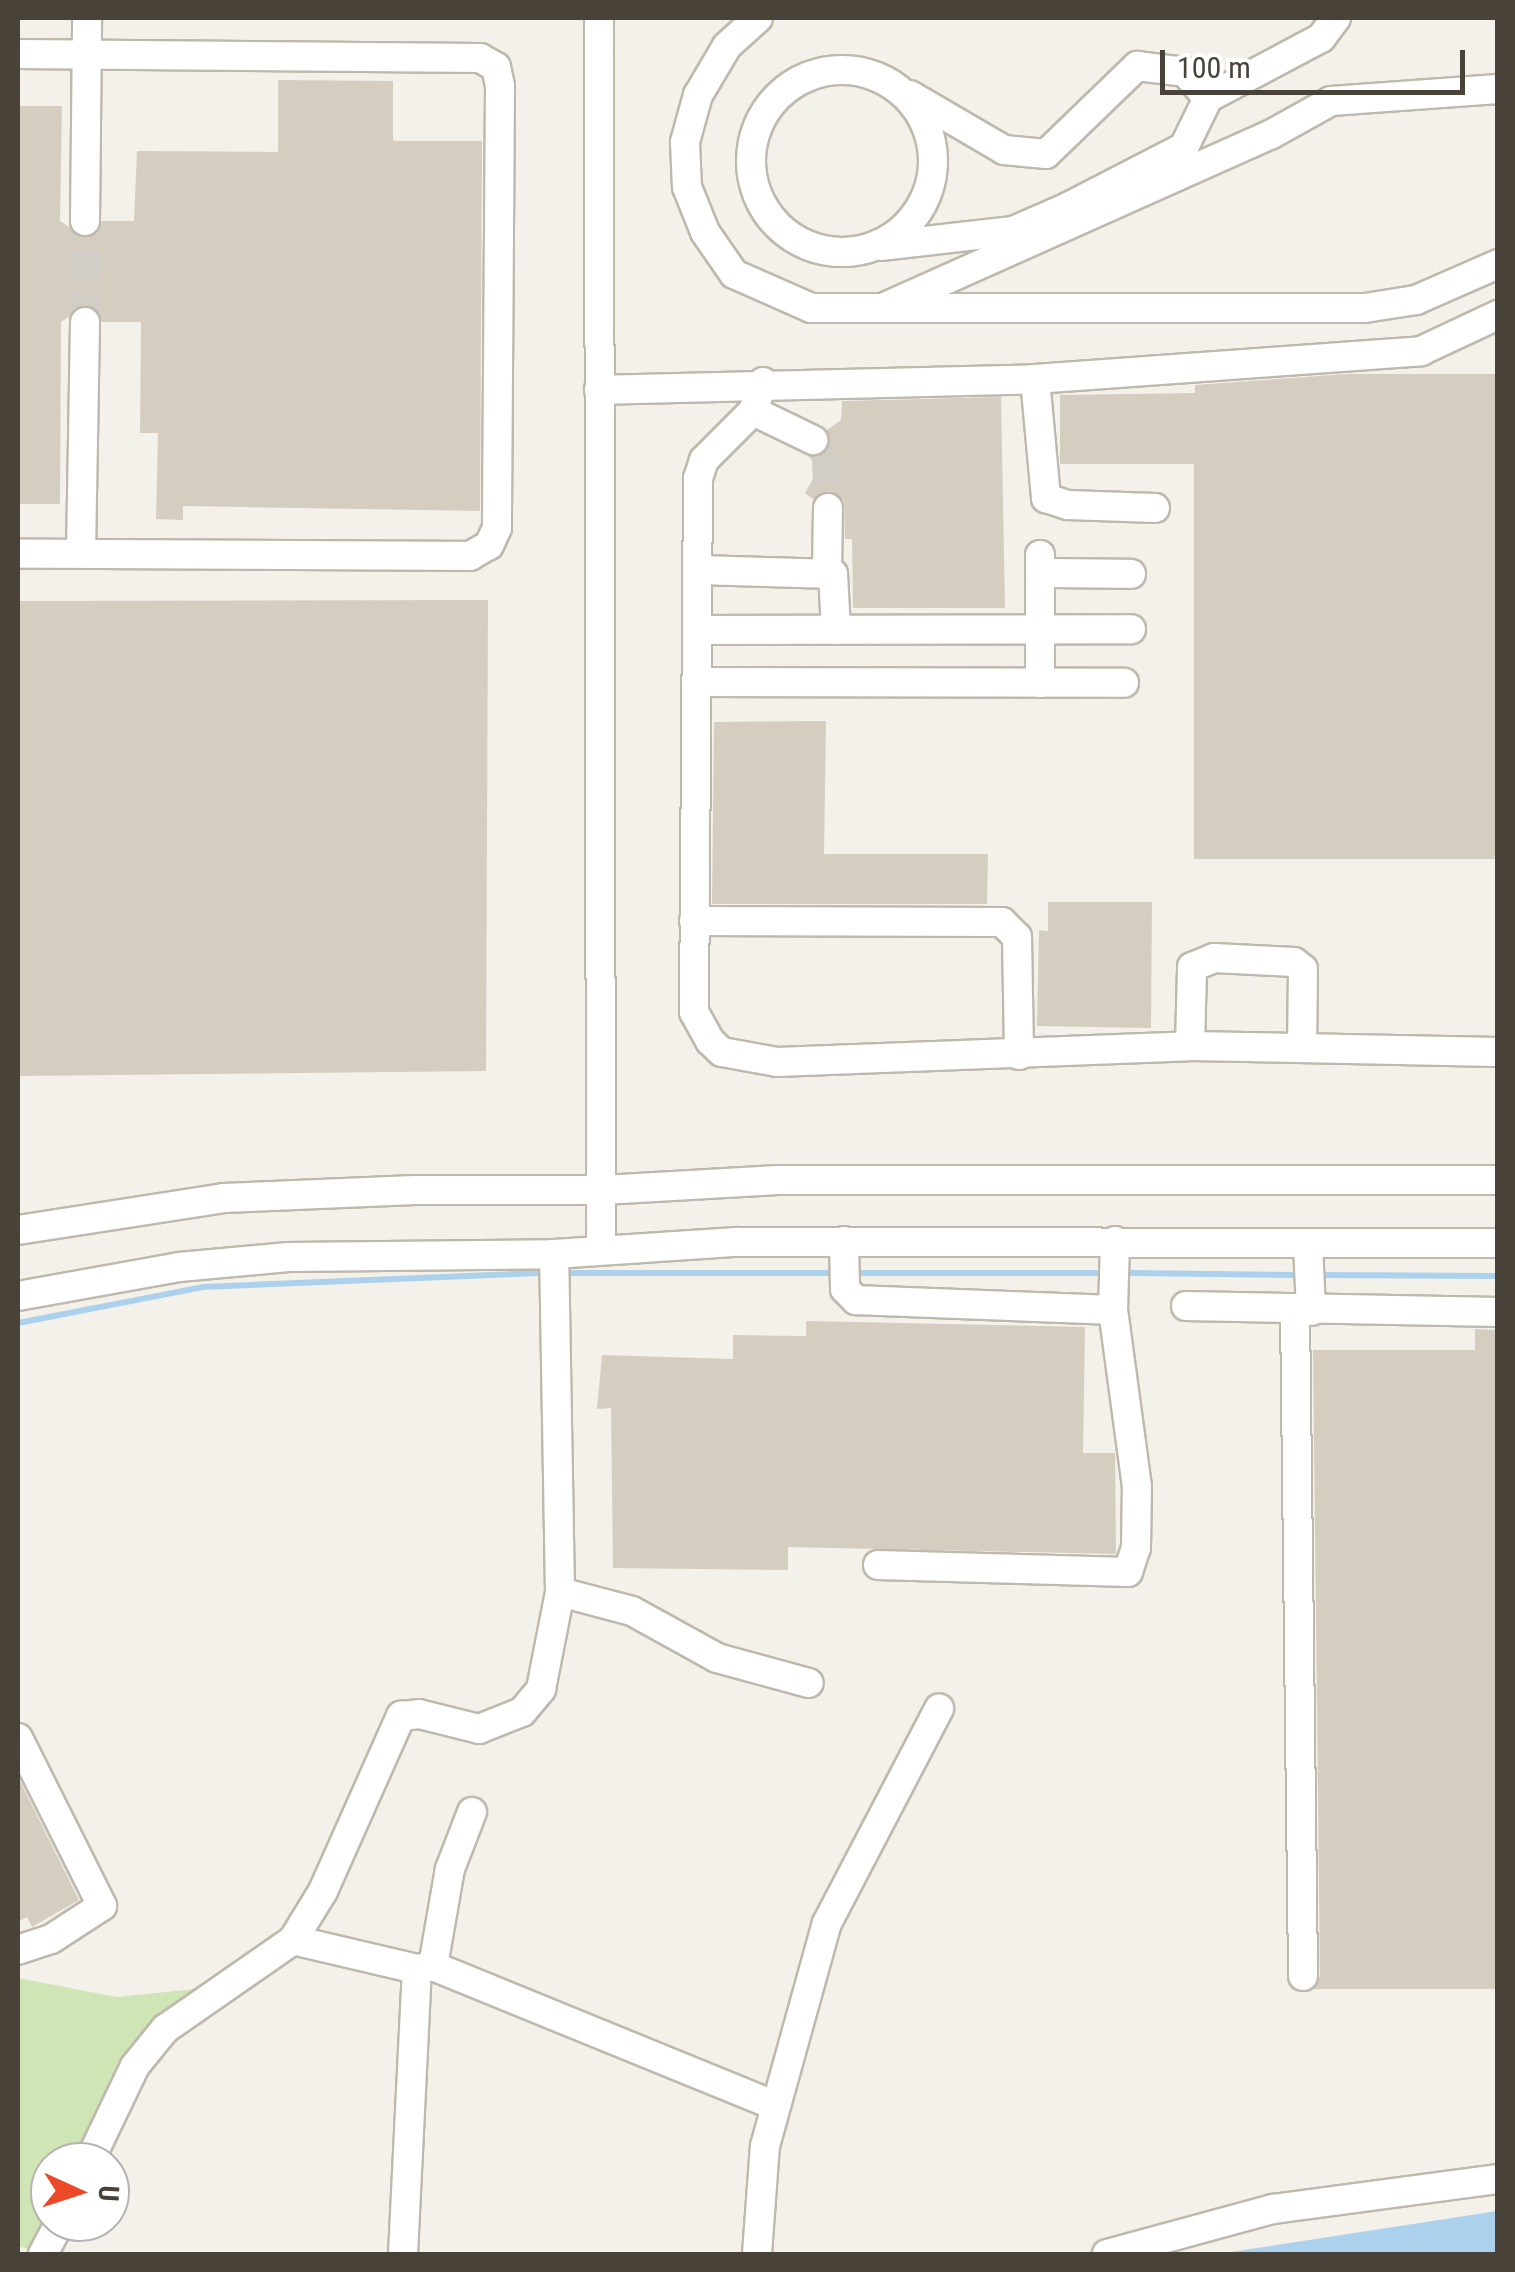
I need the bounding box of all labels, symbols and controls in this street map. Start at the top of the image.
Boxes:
scale bar [1165,30,1470,92]
text: 100 m [1177,50,1251,85]
north arrow [30,2142,130,2242]
text: U [92,2185,125,2202]

